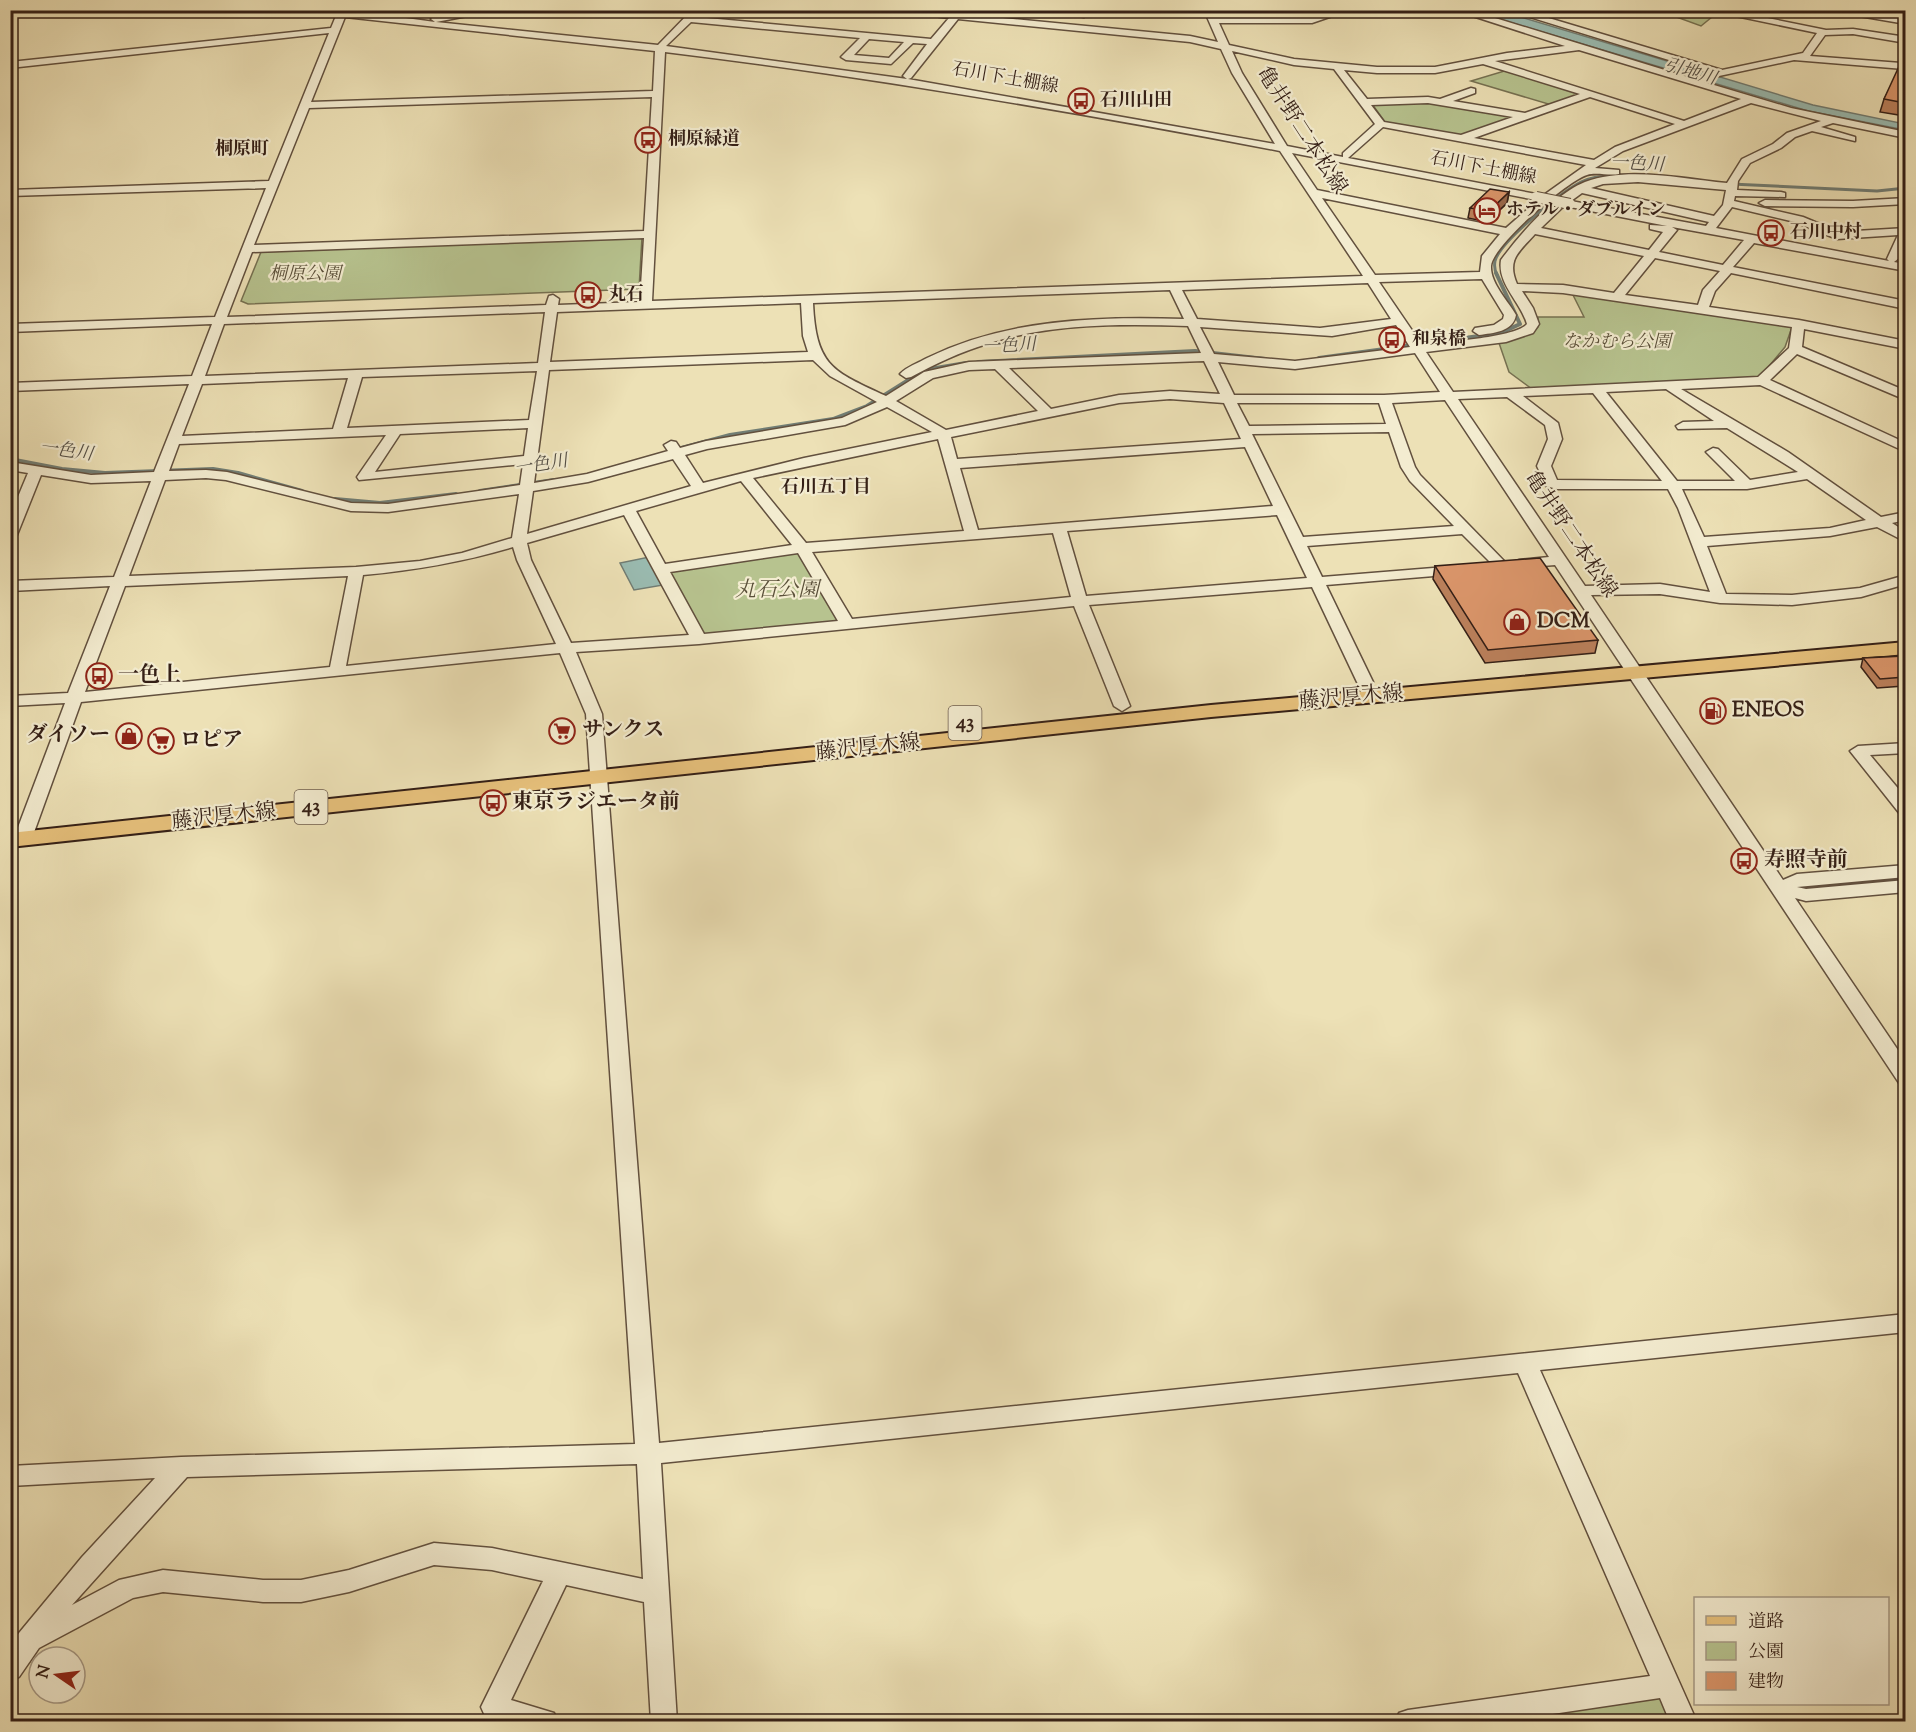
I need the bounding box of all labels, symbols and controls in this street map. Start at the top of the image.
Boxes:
water label: 引地川 [1660,53,1721,93]
street label: 石川下土棚線 [950,57,1060,101]
street label: 亀井野二本松線 [1248,61,1354,201]
bus stop icon: 石川山田 [1066,86,1096,116]
place label: 石川山田 [1100,88,1172,114]
bus stop icon: 桐原緑道 [633,125,663,155]
place label: 桐原緑道 [668,127,740,153]
district label: 桐原町 [215,137,269,163]
street label: 石川下土棚線 [1428,146,1538,192]
water label: 一色川 [1609,151,1667,179]
hotel icon: ホテル・ダブルイン [1472,196,1502,226]
place label: ホテル・ダブルイン [1506,198,1665,224]
bus stop icon: 石川中村 [1756,218,1786,248]
place label: 石川中村 [1790,220,1862,246]
park label: 桐原公園 [269,262,344,288]
bus stop icon: 丸石 [573,280,603,310]
place label: 丸石 [608,282,644,308]
bus stop icon: 和泉橋 [1377,325,1407,355]
place label: 和泉橋 [1412,327,1466,353]
park label: なかむら公園 [1563,330,1674,356]
water label: 一色川 [981,333,1039,361]
water label: 一色川 [37,435,97,469]
water label: 一色川 [512,449,572,483]
street label: 亀井野二本松線 [1516,466,1624,604]
district label: 石川五丁目 [781,475,871,501]
park label: 丸石公園 [735,576,822,606]
shop icon: DCM [1502,607,1532,637]
place label: DCM [1537,607,1591,637]
bus stop icon: 一色上 [84,661,114,691]
place label: 一色上 [118,661,181,691]
street label: 藤沢厚木線 [1297,678,1405,718]
fuel station icon: ENEOS [1698,696,1728,726]
place label: ENEOS [1732,696,1805,726]
road number: 43 [948,706,982,740]
supermarket icon: サンクス [547,716,577,746]
place label: サンクス [582,716,664,746]
place label: ダイソー [26,721,110,751]
shop icon: ダイソー [114,721,144,751]
supermarket icon: ロピア [146,726,176,756]
place label: ロピア [180,726,243,756]
street label: 藤沢厚木線 [814,728,922,768]
bus stop icon: 東京ラジエータ前 [478,788,508,818]
place label: 東京ラジエータ前 [512,788,680,818]
road number: 43 [294,790,328,824]
street label: 藤沢厚木線 [170,797,278,837]
bus stop icon: 寿照寺前 [1729,846,1759,876]
place label: 寿照寺前 [1764,846,1848,876]
legend [1694,1597,1889,1705]
text: 道路 [1748,1610,1784,1636]
text: 公園 [1748,1640,1784,1666]
north arrow [27,1645,87,1705]
text: N [32,1663,58,1681]
text: 建物 [1748,1670,1784,1696]

